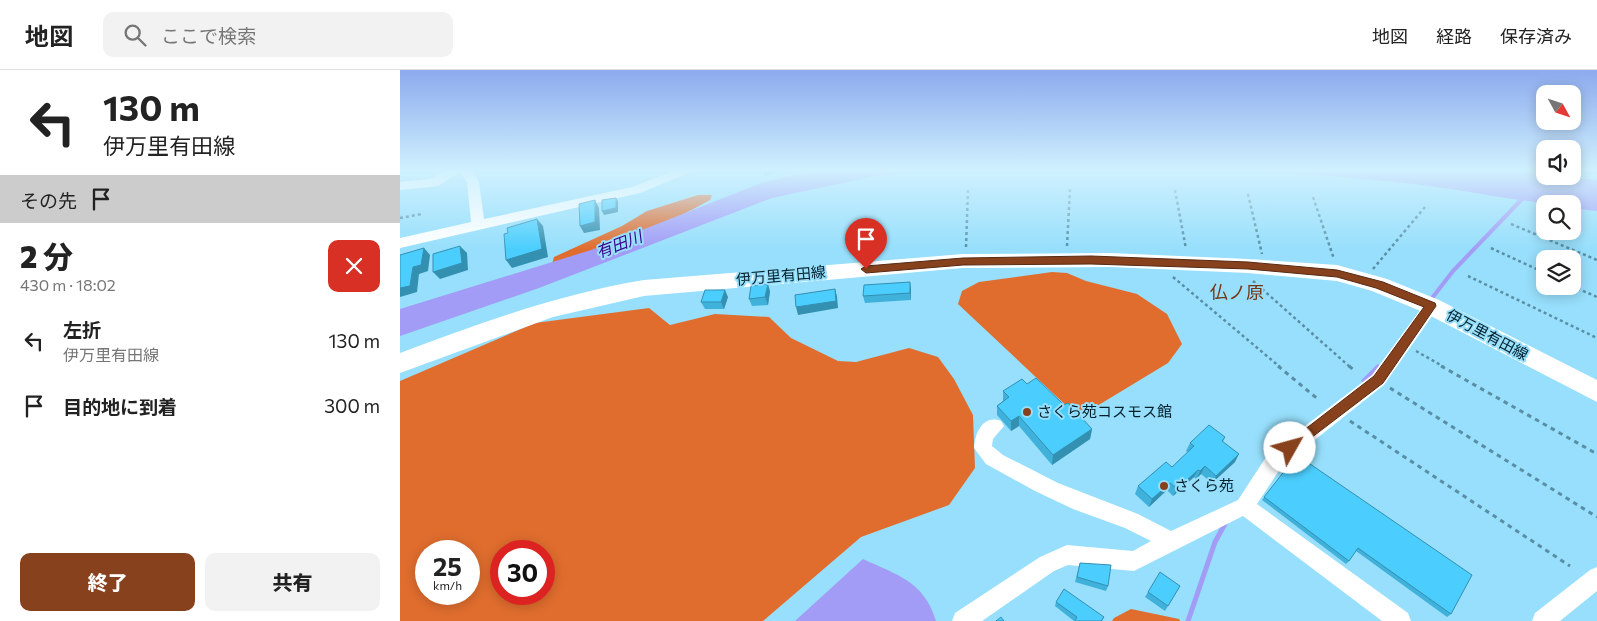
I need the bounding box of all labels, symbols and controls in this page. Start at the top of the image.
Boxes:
search box [103,12,453,57]
text: 地図 [25,21,73,50]
icon: search [121,21,149,49]
text: ここで検索 [161,24,256,47]
text: 地図 [1372,25,1408,47]
text: 経路 [1436,25,1472,47]
text: 保存済み [1500,25,1572,47]
text: 130 m [103,85,200,128]
north arrow [1536,85,1581,130]
map controls [1536,85,1581,295]
icon: left [20,90,85,155]
text: 伊万里有田線 [103,132,235,159]
button: sound [1536,140,1581,185]
icon: arrive [87,185,115,213]
text: その先 [20,189,77,212]
button: search [1536,195,1581,240]
pin [845,218,887,269]
water label: 有田川 [593,225,646,261]
icon: arrive [852,225,880,253]
text: 2 分 [20,237,73,274]
button: close [328,240,380,292]
button: layers [1536,250,1581,295]
street label: 伊万里有田線 [735,262,827,288]
text: 430 m · 18:02 [20,275,116,294]
district label: 仏ノ原 [1210,281,1264,303]
street label: 伊万里有田線 [1444,305,1531,363]
text: 左折 [63,318,101,341]
icon: left [20,327,48,355]
text: 130 m [328,329,380,352]
text: 伊万里有田線 [63,345,159,364]
icon: arrive [20,392,48,420]
text: 300 m [324,394,380,417]
text: 目的地に到着 [63,395,177,418]
place label: さくら苑コスモス館 [1037,402,1172,420]
marker: さくら苑コスモス館 [1021,406,1033,418]
position arrow [1263,421,1315,473]
place label: さくら苑 [1174,476,1234,494]
marker: さくら苑 [1158,480,1170,492]
speed limit sign: 30 [490,540,555,605]
text: 25 [433,551,462,581]
button: 終了 [20,553,195,611]
button: 共有 [205,553,380,611]
text: km/h [433,578,462,592]

